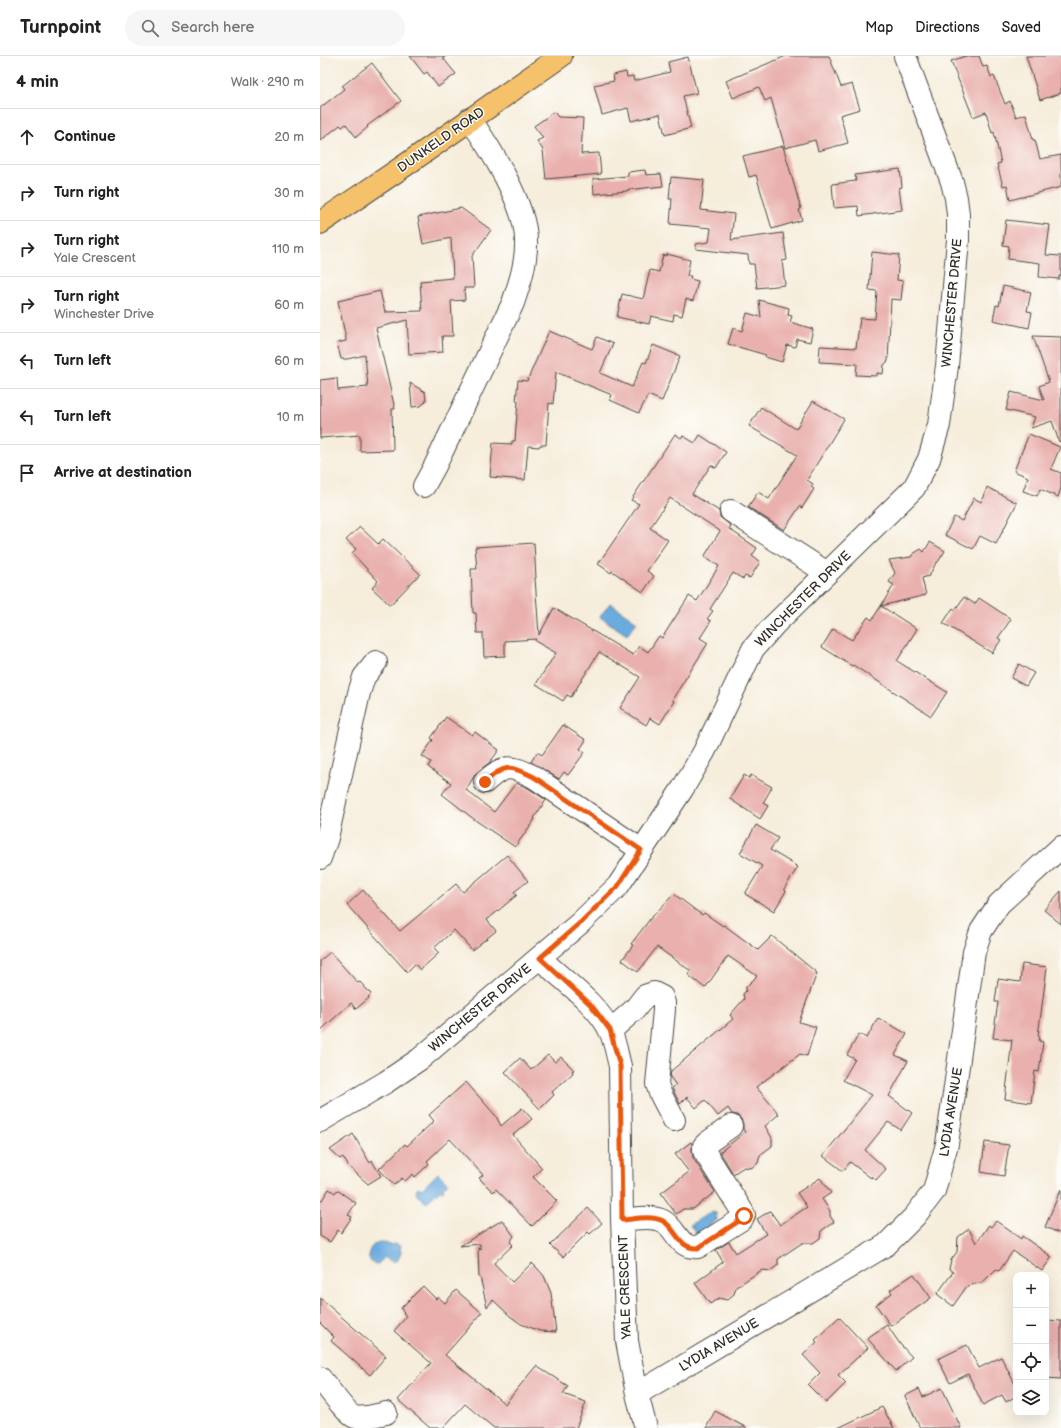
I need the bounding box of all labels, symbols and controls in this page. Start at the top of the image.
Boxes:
search box [125,10,405,46]
text: Turnpoint [20,16,101,39]
icon: search [139,17,161,39]
text: Search here [171,18,254,37]
text: Map [865,19,893,36]
text: Directions [915,19,980,36]
text: Saved [1002,19,1041,36]
text: 4 min [16,72,59,92]
text: Walk · 290 m [231,74,304,90]
street label: DUNKELD ROAD [394,104,488,176]
icon: ahead [16,126,38,148]
text: Continue [54,127,116,146]
text: 20 m [274,129,304,145]
icon: right [16,182,38,204]
text: Turn right [54,183,119,202]
text: 30 m [274,185,304,201]
text: Turn right [54,231,119,250]
icon: right [16,238,38,260]
street label: WINCHESTER DRIVE [938,238,966,368]
text: 110 m [272,241,304,257]
text: Yale Crescent [54,250,136,266]
text: Turn right [54,287,119,306]
icon: right [16,294,38,316]
text: 60 m [274,297,304,313]
text: Winchester Drive [54,306,154,322]
icon: left [16,350,38,372]
text: Turn left [54,351,111,370]
text: 60 m [274,353,304,369]
icon: left [16,406,38,428]
text: Turn left [54,407,111,426]
text: 10 m [277,409,304,425]
icon: arrive [16,462,38,484]
text: Arrive at destination [54,463,192,482]
street label: WINCHESTER DRIVE [752,547,855,650]
route end [476,773,494,791]
street label: WINCHESTER DRIVE [425,960,535,1056]
street label: LYDIA AVENUE [936,1066,966,1158]
route start [735,1207,753,1225]
street label: YALE CRESCENT [615,1234,635,1340]
map controls [1013,1272,1049,1416]
button: + [1013,1272,1049,1308]
button: − [1013,1308,1049,1344]
street label: LYDIA AVENUE [676,1315,762,1375]
button: locate [1013,1344,1049,1380]
button: layers [1013,1380,1049,1416]

